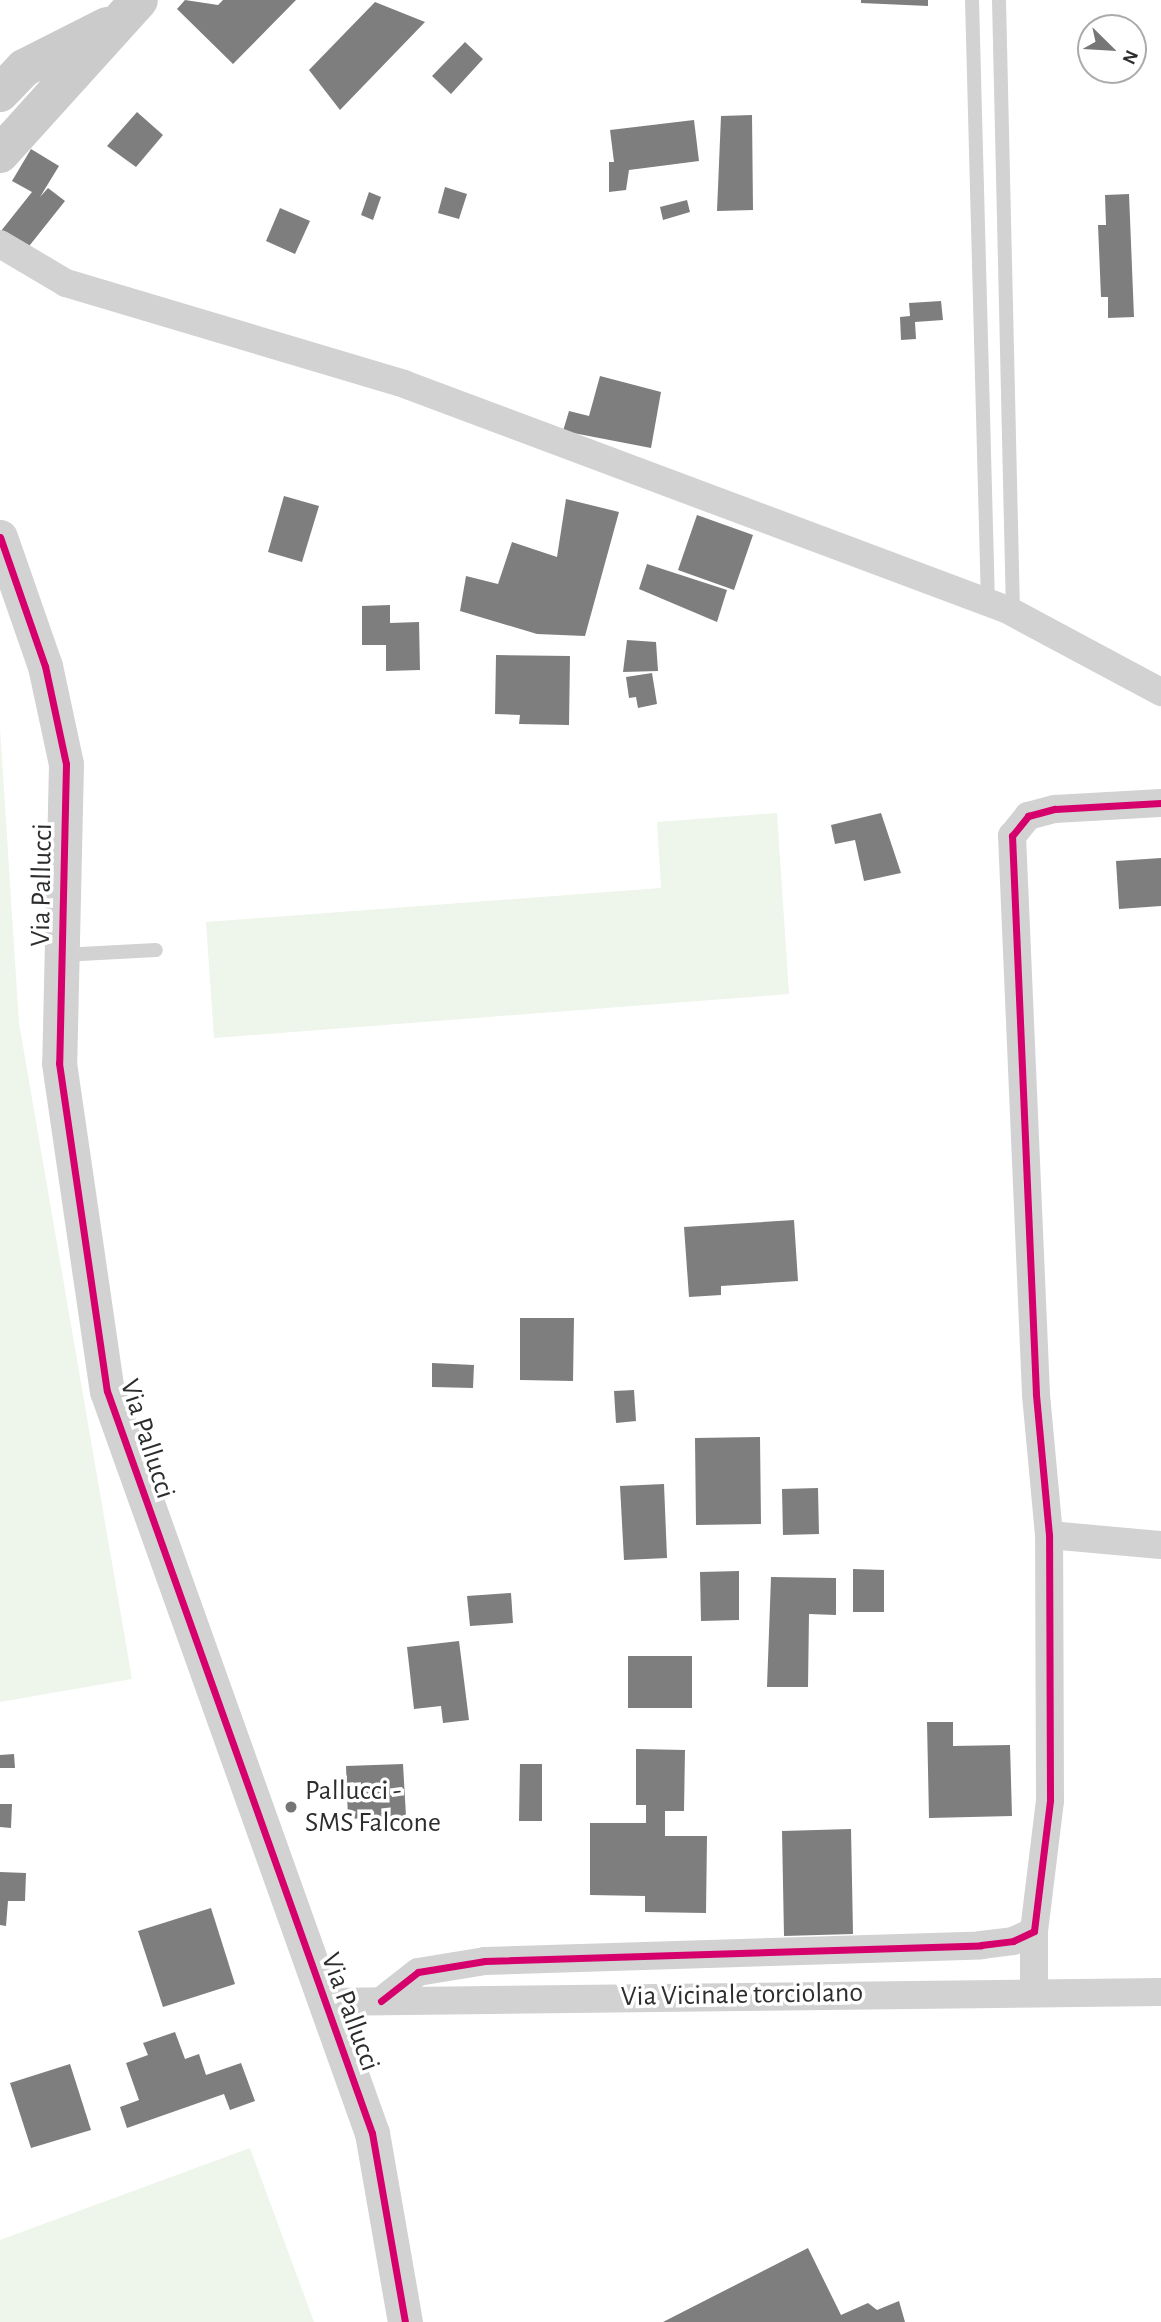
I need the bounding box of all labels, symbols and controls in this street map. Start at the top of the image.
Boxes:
north arrow [1077,14,1147,84]
text: N [1118,47,1141,67]
street label: Via Pallucci [24,823,60,947]
street label: Via Pallucci [112,1375,182,1503]
place label: Pallucci - SMS Falcone [305,1774,441,1840]
marker: Pallucci - SMS Falcone [283,1799,299,1815]
street label: Via Pallucci [313,1948,387,2076]
street label: Via Vicinale torciolano [621,1976,863,2014]

